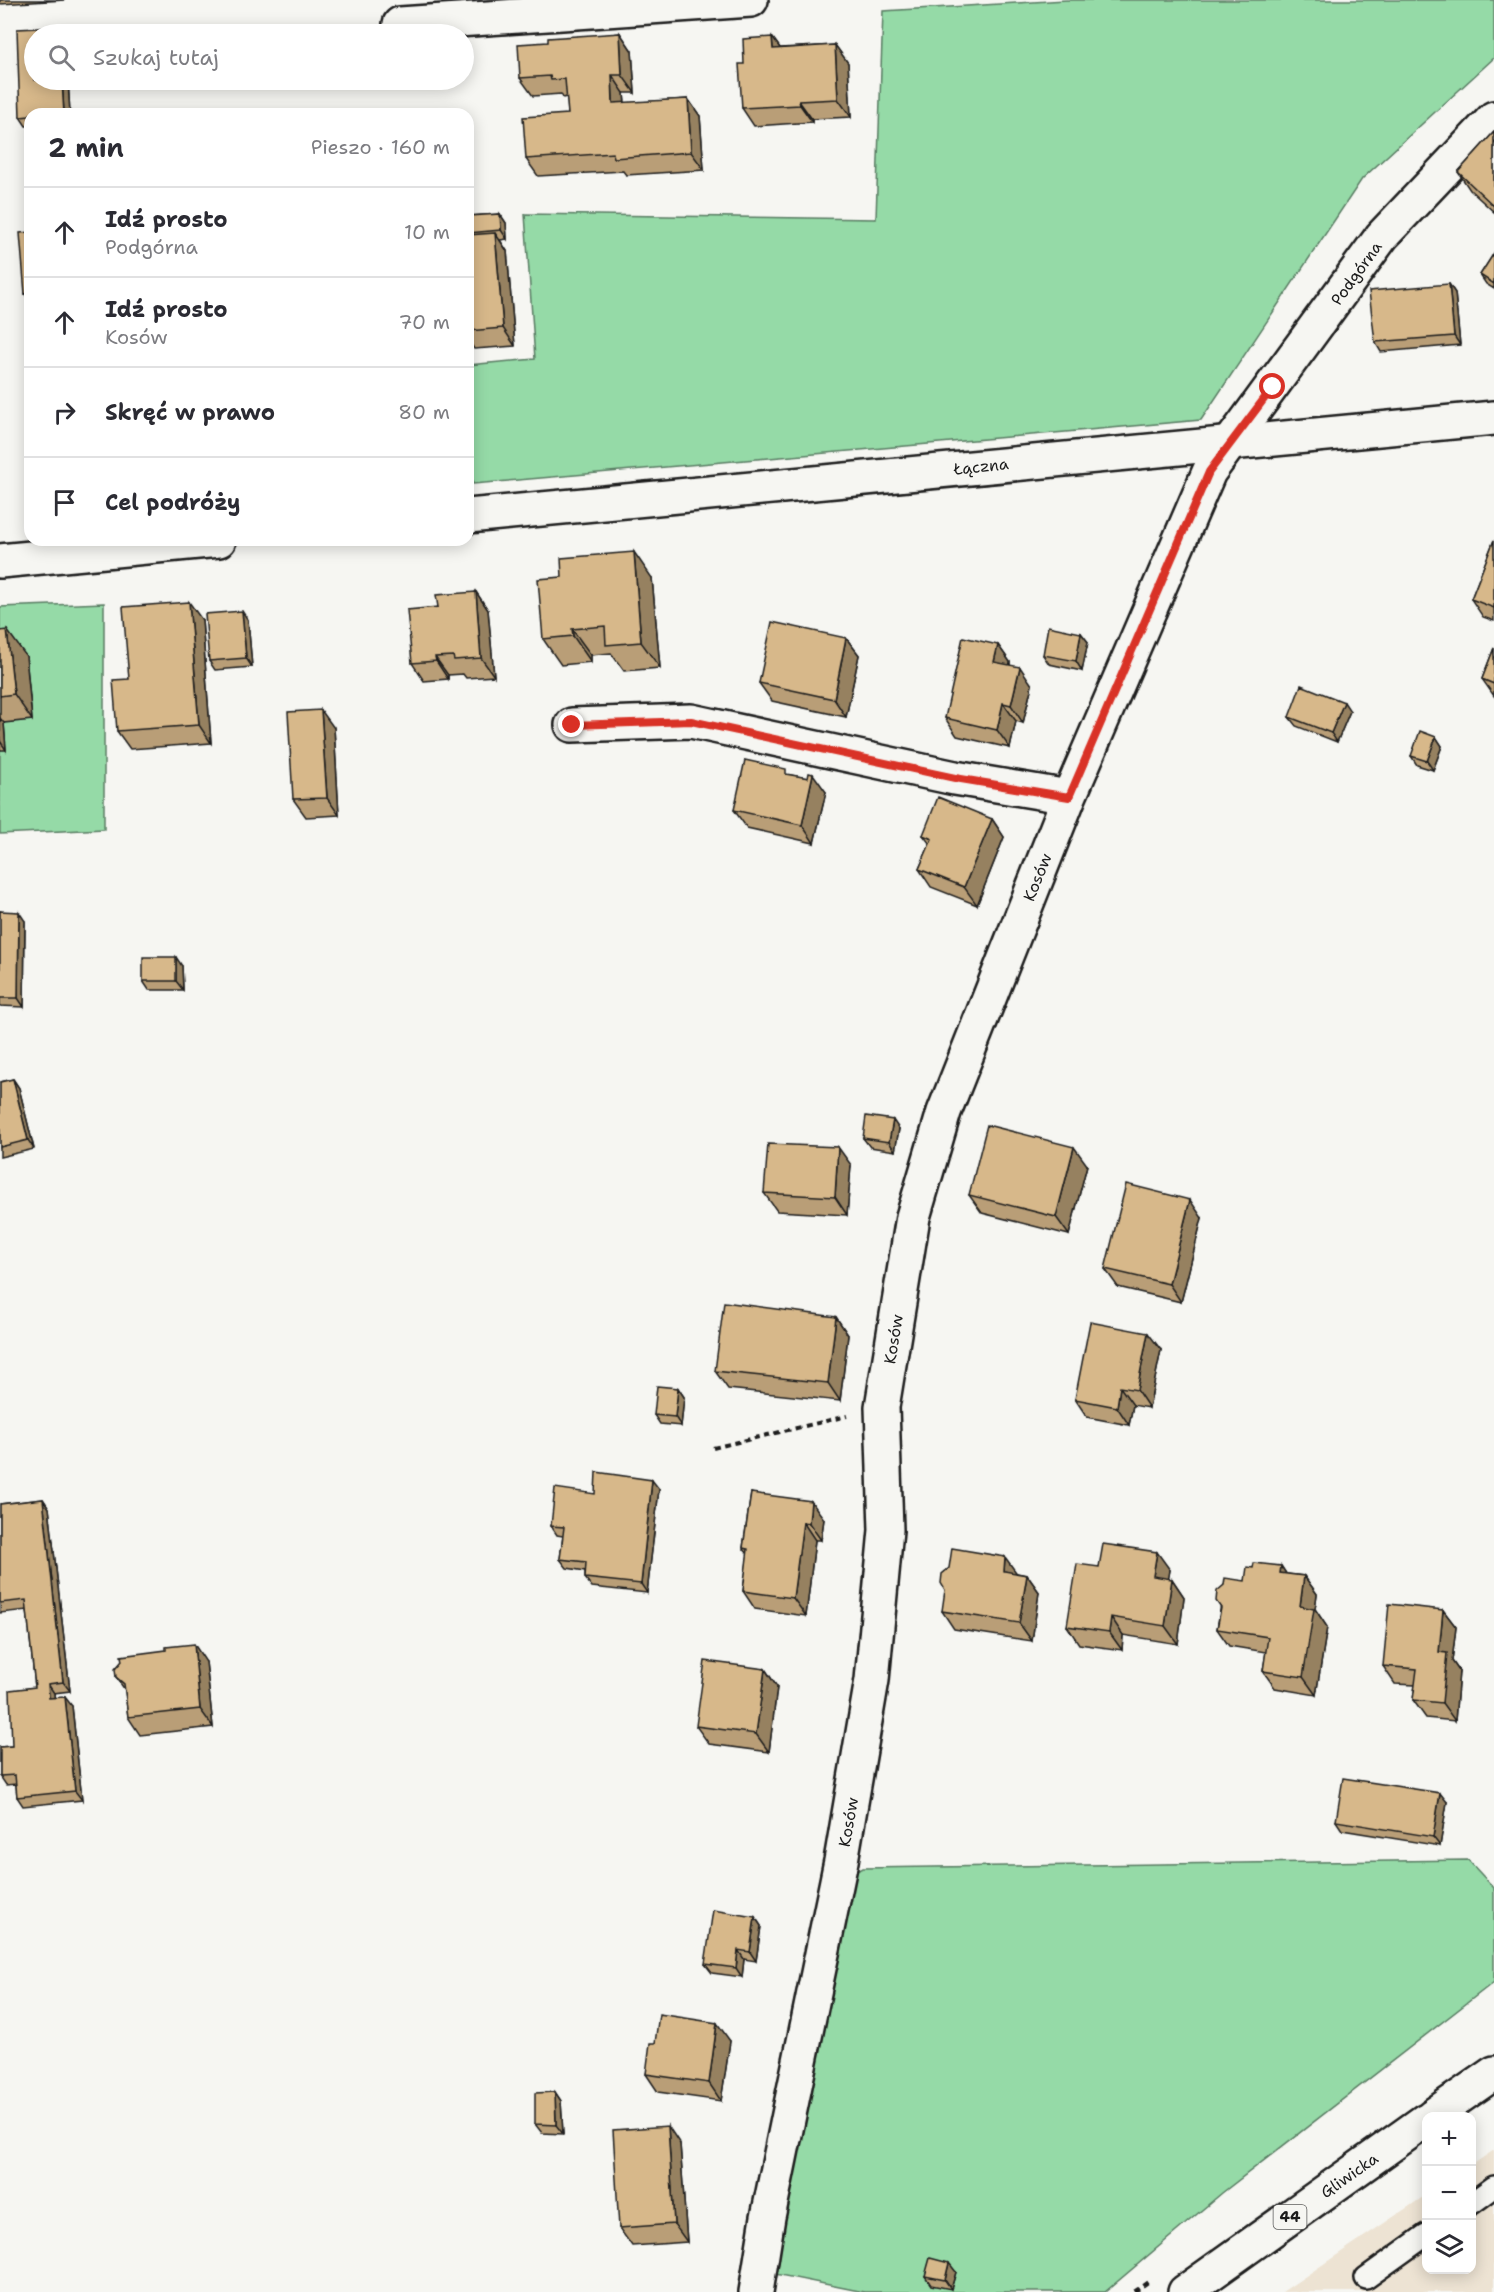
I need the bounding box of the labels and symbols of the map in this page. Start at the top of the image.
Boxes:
street label: Podgórna [1326,237,1387,310]
route start [1259,373,1285,399]
street label: Łączna [951,453,1010,480]
route end [558,711,584,737]
street label: Kosów [1018,850,1057,904]
street label: Kosów [879,1313,908,1366]
street label: Kosów [834,1795,863,1849]
street label: Gliwicka [1316,2148,1382,2203]
road number: 44 [1274,2205,1306,2229]

